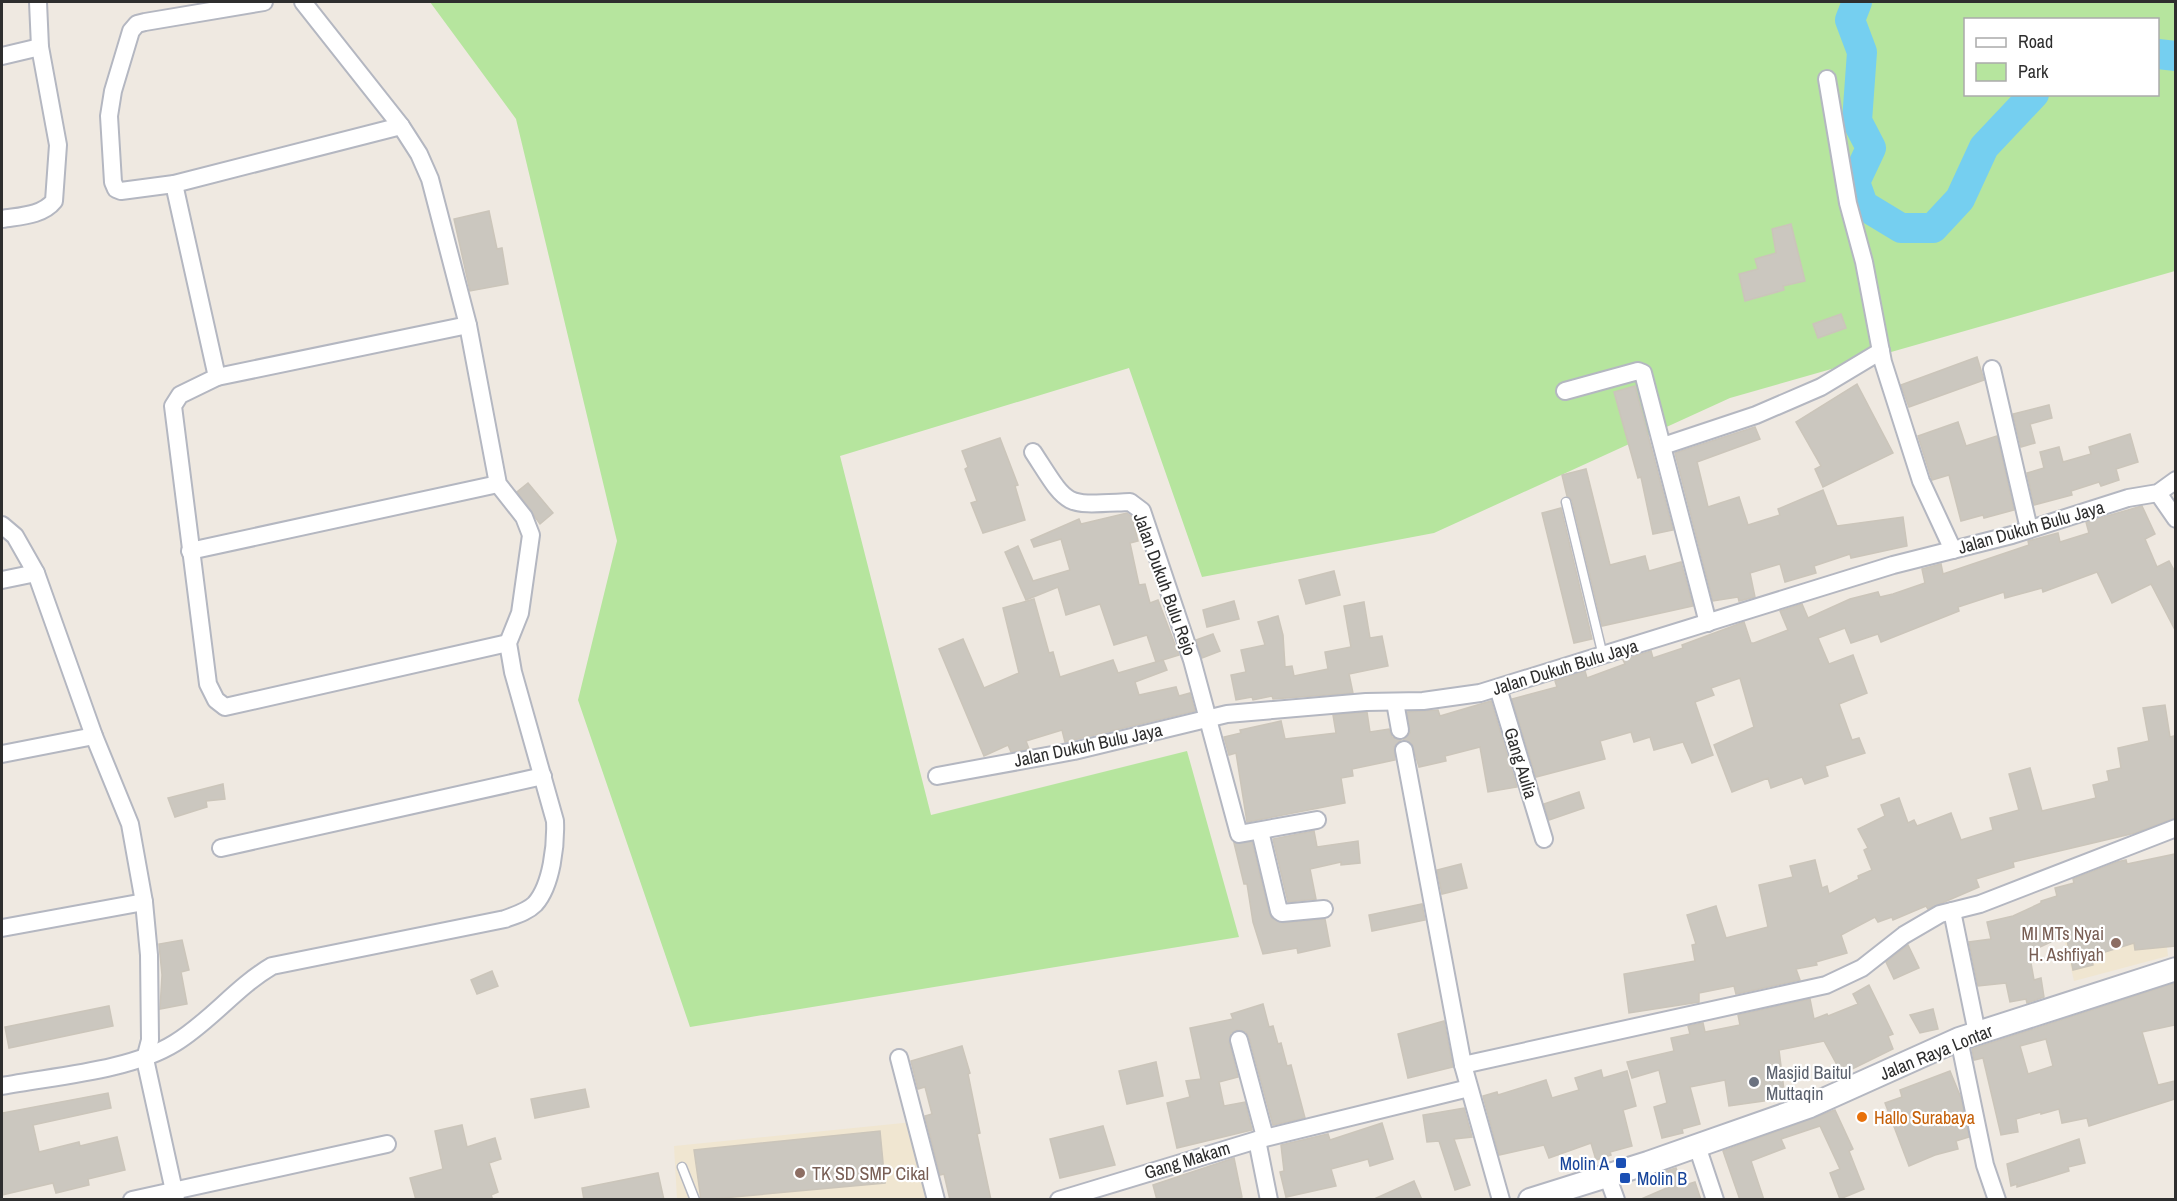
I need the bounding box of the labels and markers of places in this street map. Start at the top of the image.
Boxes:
place label: MI MTs Nyai H. Ashfiyah [2022,921,2104,967]
marker: MI MTs Nyai H. Ashfiyah [2109,936,2123,950]
place label: Masjid Baitul Muttaqin [1766,1060,1851,1106]
marker: Masjid Baitul Muttaqin [1747,1075,1761,1089]
place label: Hallo Surabaya [1874,1105,1975,1130]
marker: Hallo Surabaya [1855,1110,1869,1124]
place label: Molin A [1560,1151,1609,1176]
marker: Molin A [1614,1156,1628,1170]
place label: TK SD SMP Cikal [812,1161,929,1186]
marker: TK SD SMP Cikal [793,1166,807,1180]
place label: Molin B [1637,1166,1687,1191]
marker: Molin B [1618,1171,1632,1185]

